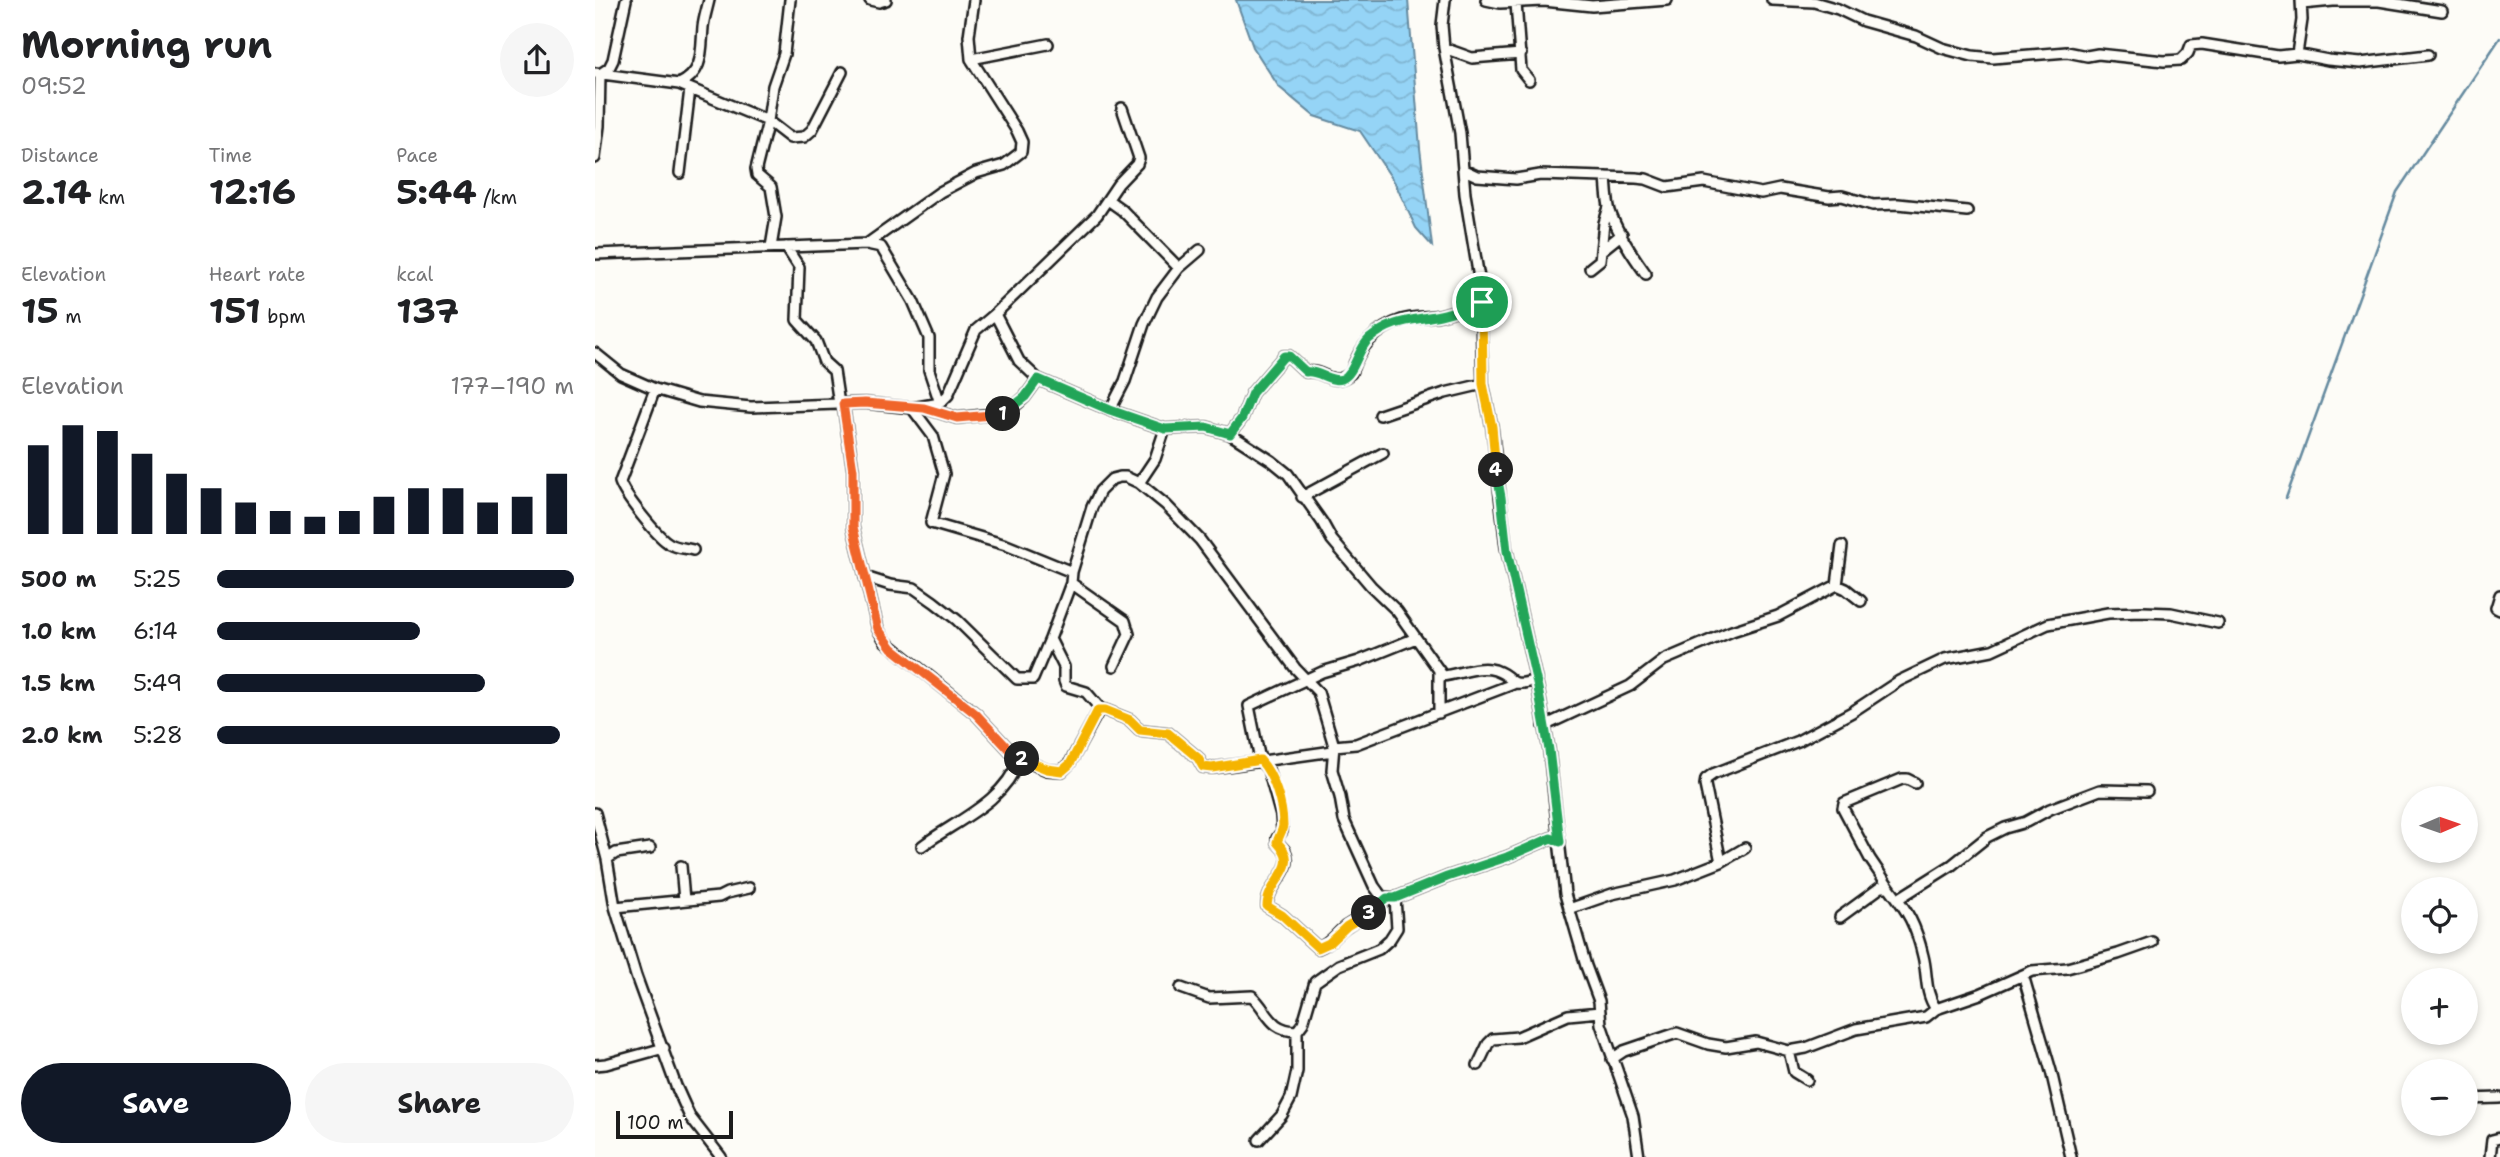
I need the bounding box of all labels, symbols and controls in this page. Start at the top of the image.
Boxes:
text: Morning run [21,19,272,70]
button: share [500,23,574,97]
text: 09:52 [21,71,87,101]
text: Distance [21,143,99,168]
text: Time [209,143,252,168]
text: Pace [396,143,438,168]
text: 2.14 [21,168,92,215]
text: 12:16 [209,168,296,215]
text: 5:44 [396,168,477,215]
text: km [92,185,125,210]
text: /km [477,185,517,210]
text: Elevation [21,262,106,287]
text: Heart rate [209,262,305,287]
text: kcal [396,262,433,287]
pin [1452,272,1512,332]
icon: arrive [1463,283,1501,321]
text: 15 [21,287,59,334]
text: 151 [209,287,261,334]
text: 137 [396,287,459,334]
text: m [59,304,82,329]
text: bpm [261,304,306,329]
text: Elevation [21,371,124,401]
text: 177–190 m [450,371,574,401]
pin: 1 [985,396,1021,432]
text: 1 [998,401,1007,426]
pin: 4 [1479,452,1513,488]
text: 4 [1489,457,1502,482]
text: 500 m [21,564,96,594]
text: 5:25 [133,564,181,594]
text: 1.0 km [21,616,96,646]
text: 6:14 [133,616,178,646]
text: 1.5 km [21,668,95,698]
text: 5:49 [133,668,182,698]
text: 2.0 km [21,720,103,750]
text: 5:28 [133,720,183,750]
pin: 2 [1005,742,1039,776]
text: 2 [1015,746,1028,771]
north arrow [2401,786,2478,863]
map controls [2401,786,2478,1136]
button: locate [2401,877,2478,954]
pin: 3 [1351,895,1387,930]
text: 3 [1362,900,1375,925]
button: + [2401,968,2478,1045]
button: − [2401,1059,2478,1136]
button: Save [21,1063,291,1143]
button: Share [305,1063,574,1143]
scale bar [616,1108,733,1140]
text: 100 m [627,1110,684,1135]

